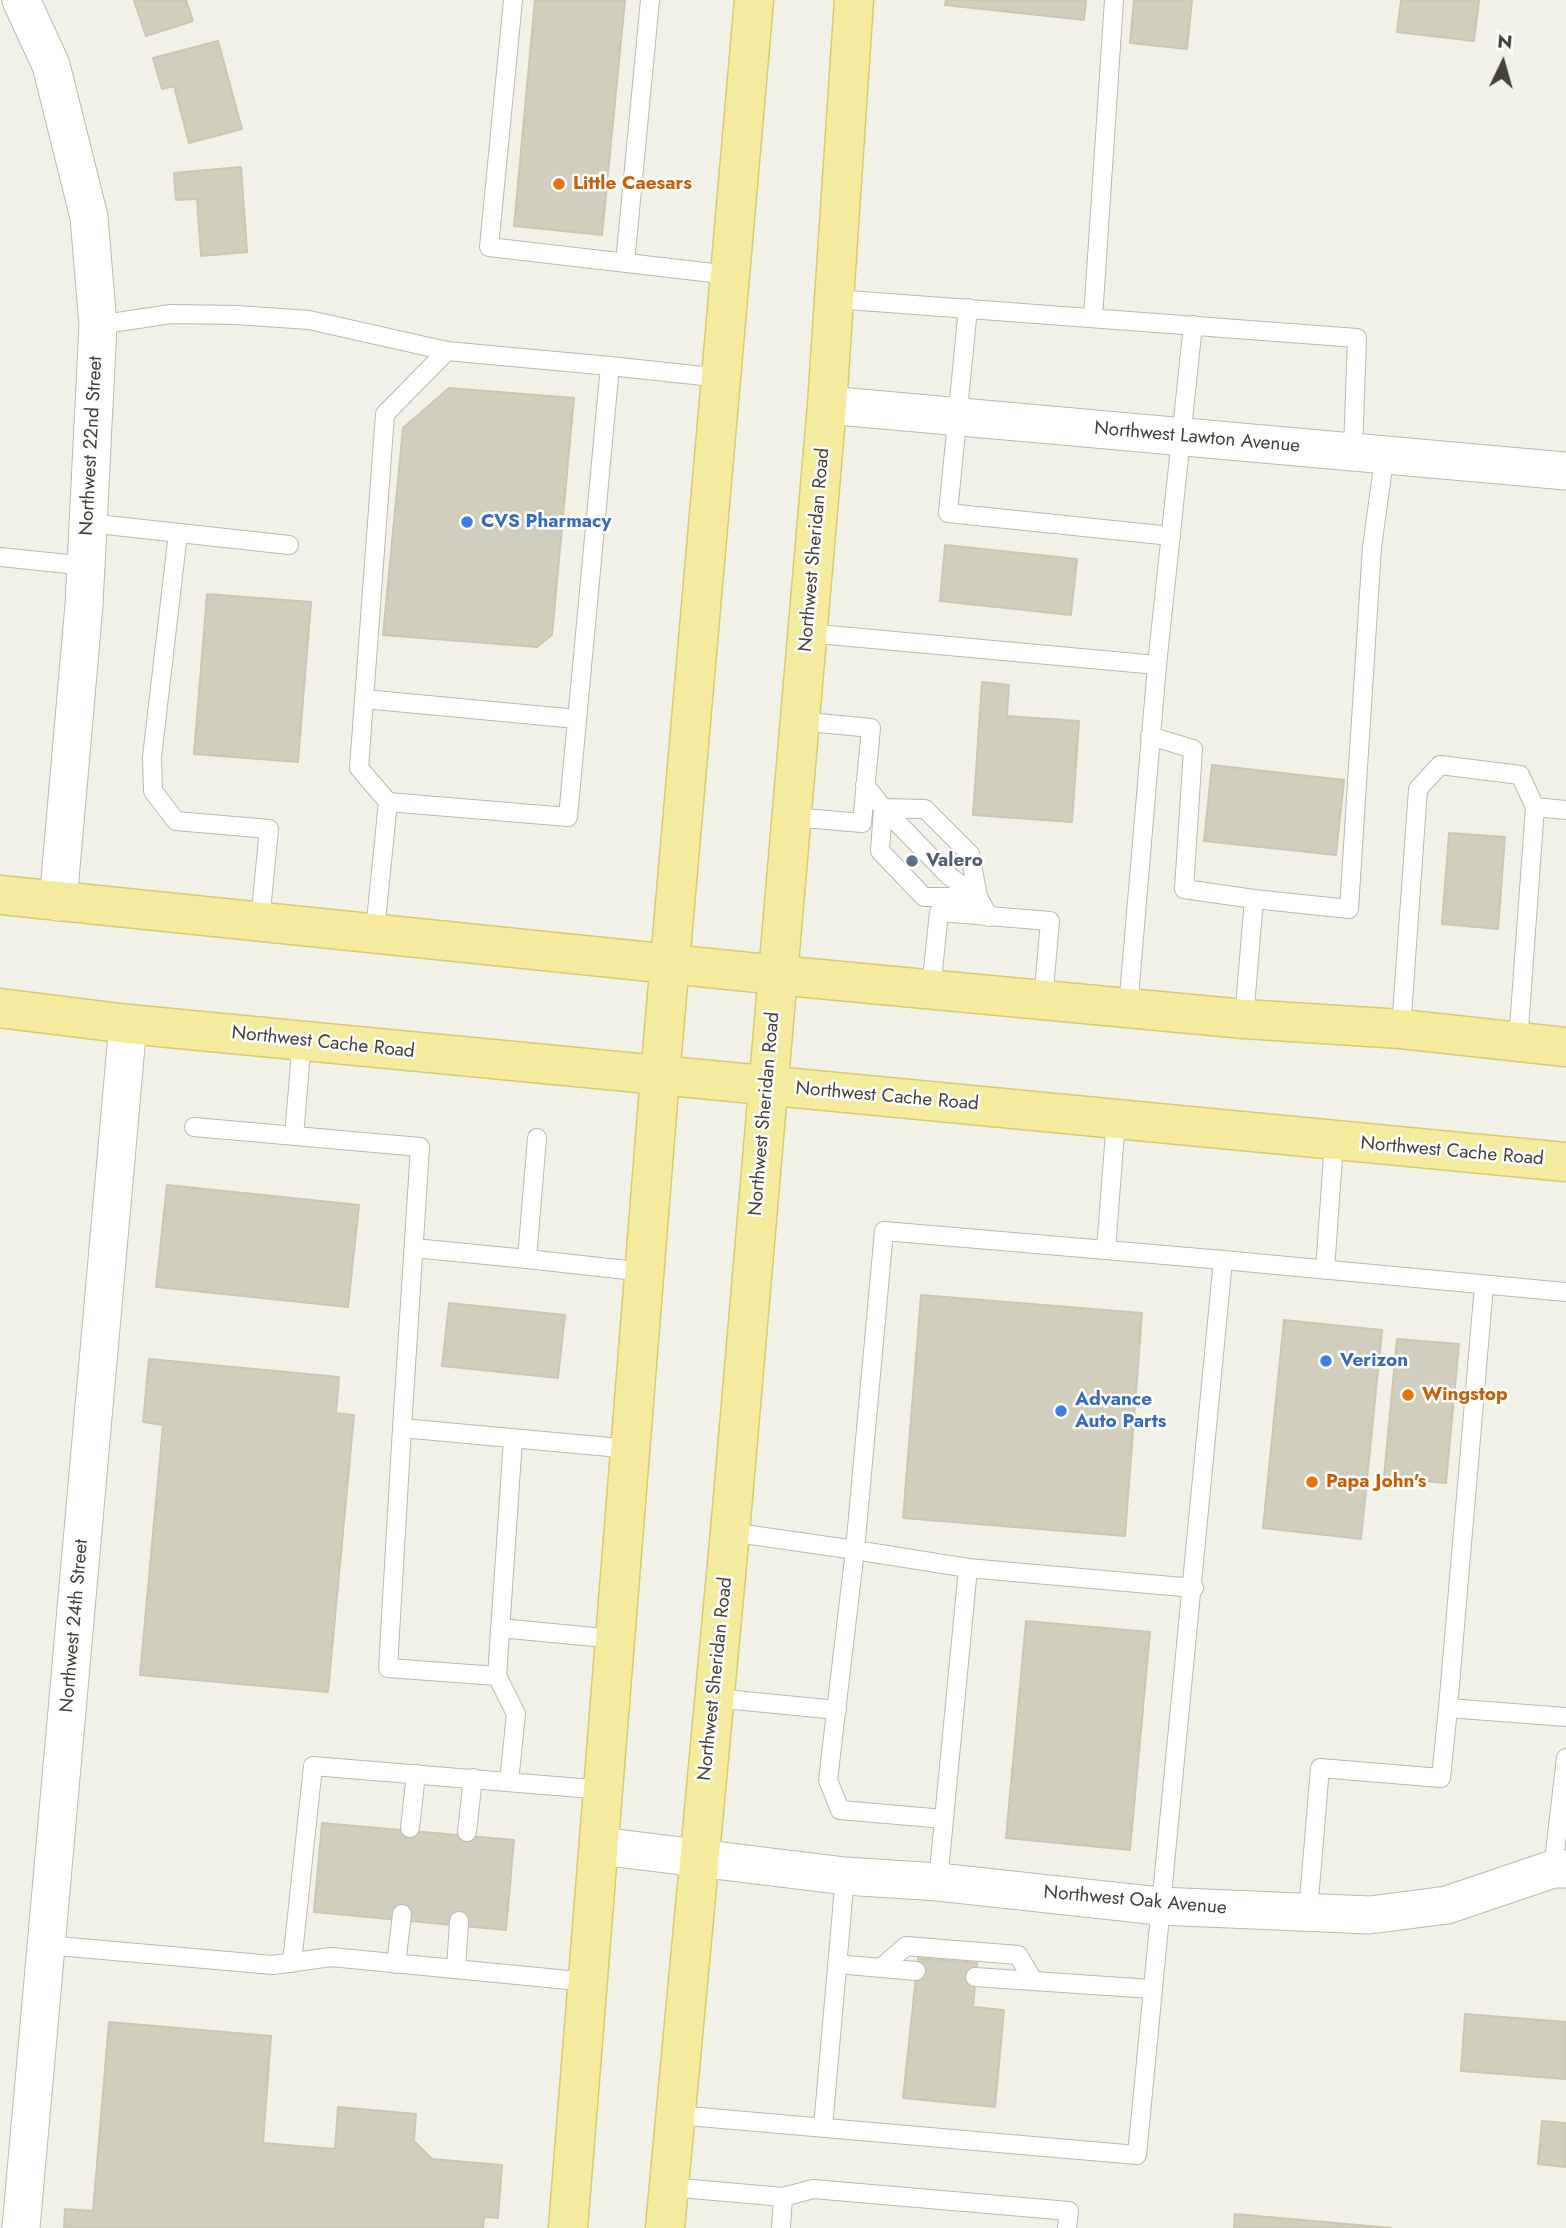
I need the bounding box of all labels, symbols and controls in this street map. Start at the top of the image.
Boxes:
text: N [1496,27,1514,56]
north arrow [1468,28,1538,98]
place label: Little Caesars [573,173,692,195]
marker: Little Caesars [551,176,567,192]
street label: Northwest 22nd Street [76,356,108,536]
street label: Northwest Lawton Avenue [1093,418,1301,458]
street label: Northwest Sheridan Road [795,447,835,653]
place label: CVS Pharmacy [481,511,611,533]
marker: CVS Pharmacy [459,514,475,530]
place label: Valero [926,850,983,872]
marker: Valero [904,853,920,869]
street label: Northwest Sheridan Road [745,1011,785,1217]
street label: Northwest Cache Road [230,1022,416,1064]
street label: Northwest Cache Road [794,1078,980,1116]
street label: Northwest Cache Road [1359,1133,1545,1171]
place label: Verizon [1340,1350,1408,1372]
marker: Verizon [1318,1353,1334,1369]
place label: Wingstop [1422,1384,1508,1406]
marker: Wingstop [1400,1387,1416,1403]
place label: Advance Auto Parts [1075,1389,1166,1433]
marker: Advance Auto Parts [1053,1403,1069,1419]
place label: Papa John's [1326,1471,1426,1493]
marker: Papa John's [1304,1474,1320,1490]
street label: Northwest 24th Street [56,1538,94,1714]
street label: Northwest Sheridan Road [694,1576,738,1782]
street label: Northwest Oak Avenue [1042,1882,1228,1920]

